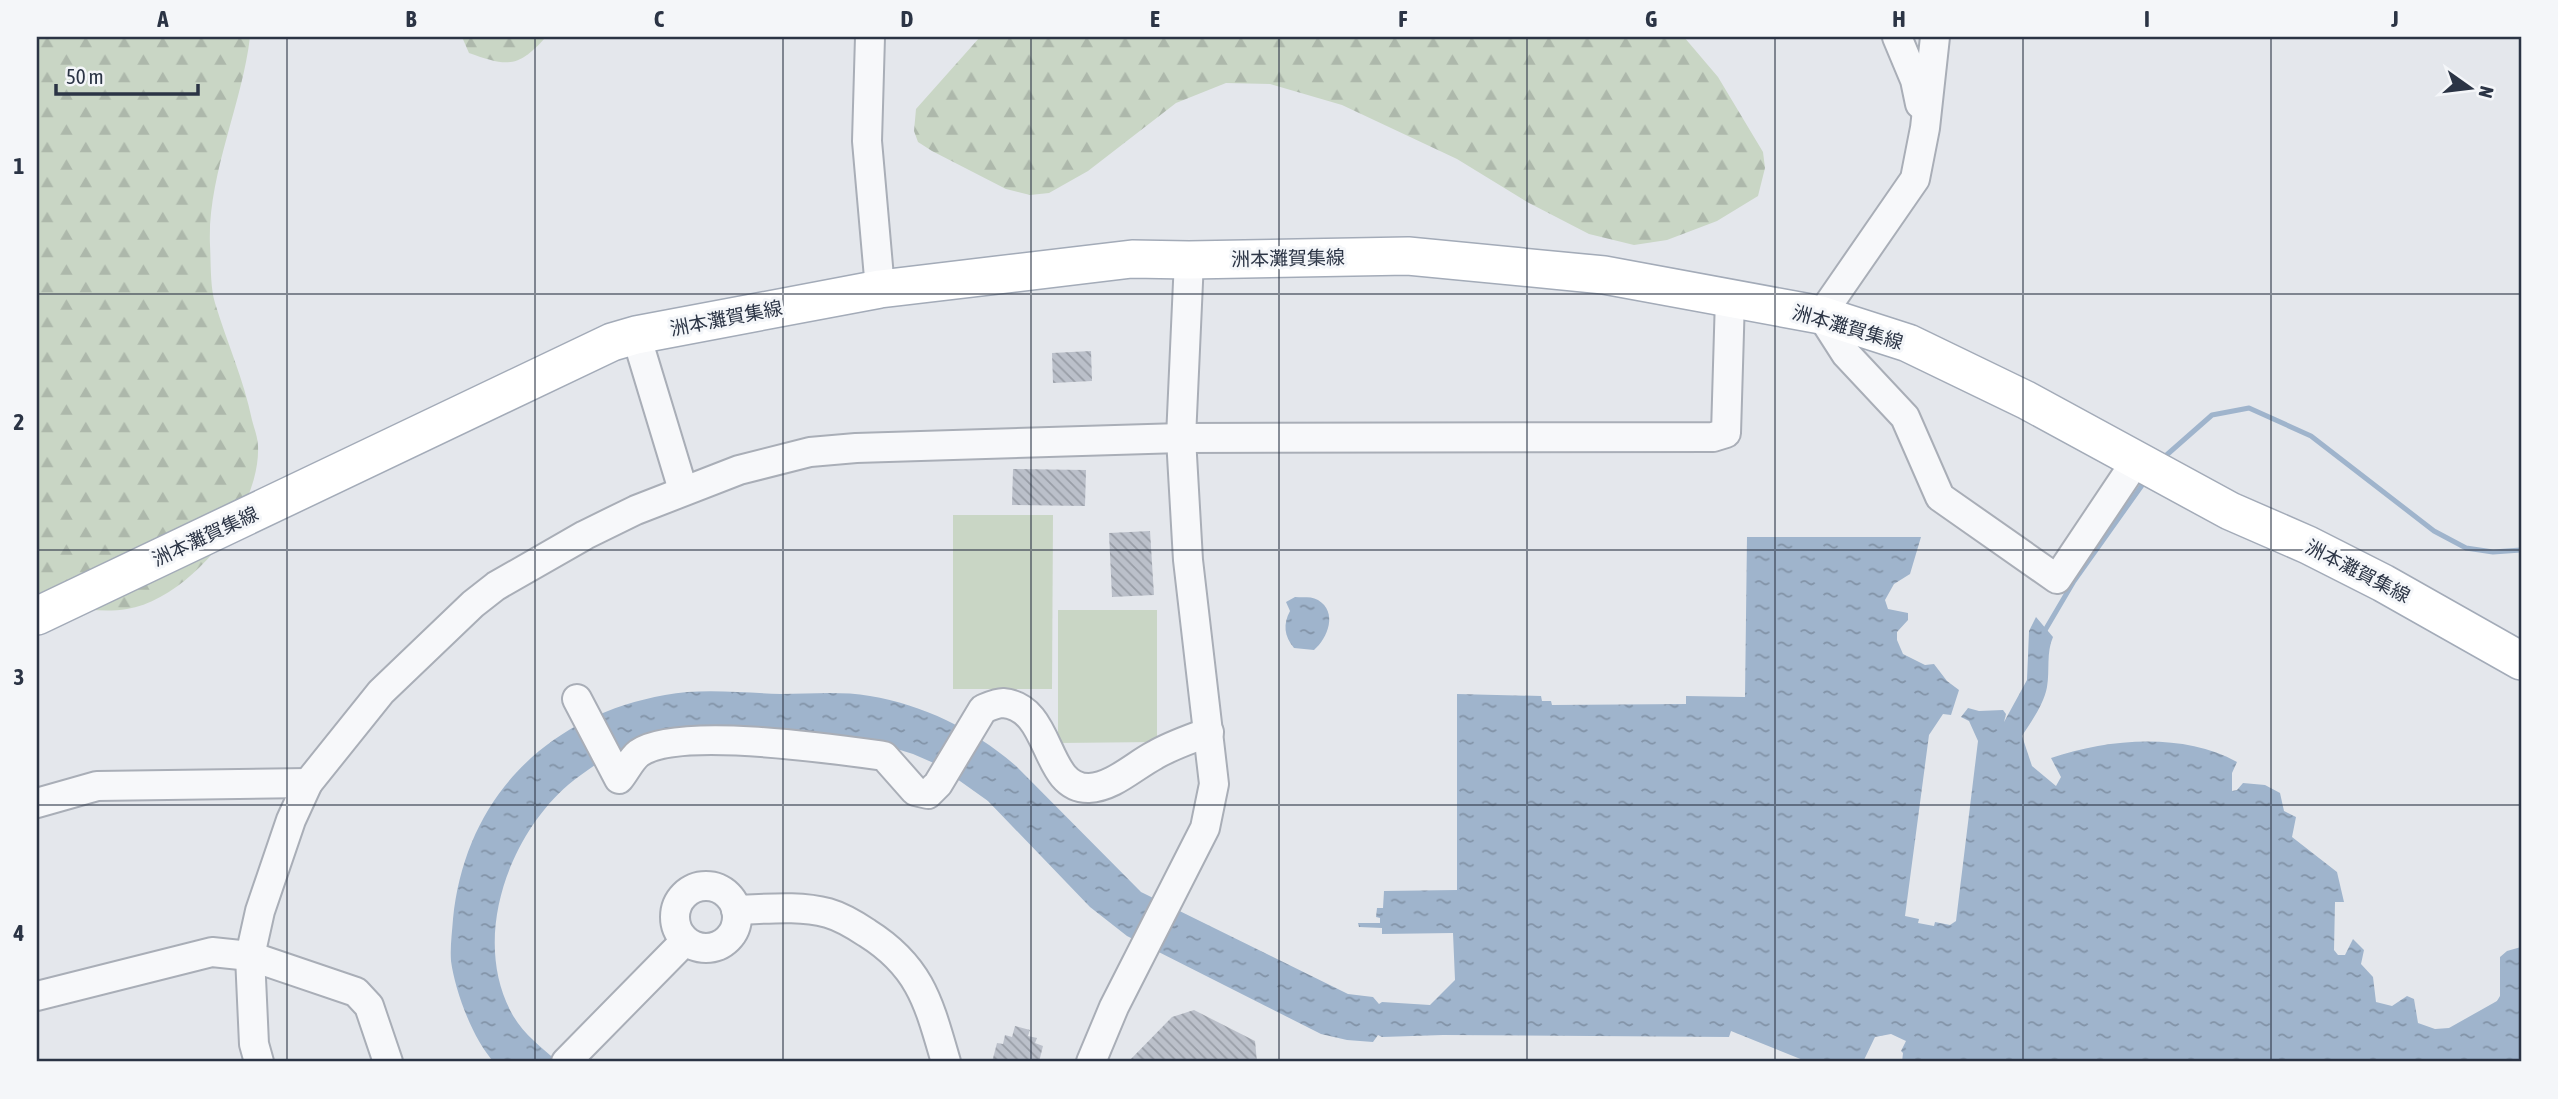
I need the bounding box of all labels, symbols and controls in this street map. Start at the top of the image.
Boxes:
text: A [156,6,169,32]
text: B [406,6,417,32]
text: C [654,6,665,32]
text: D [901,6,914,32]
text: E [1150,6,1160,32]
text: F [1398,6,1408,32]
text: G [1645,6,1657,32]
text: H [1892,6,1906,32]
text: I [2144,6,2150,32]
text: J [2390,6,2399,32]
scale bar [56,52,198,96]
north arrow [2436,52,2506,122]
text: 50 m [66,64,104,88]
text: N [2474,84,2499,100]
text: 1 [14,153,25,179]
street label: 洲本灘賀集線 [1231,246,1345,270]
street label: 洲本灘賀集線 [668,296,784,340]
street label: 洲本灘賀集線 [1790,301,1906,353]
text: 2 [14,409,24,435]
street label: 洲本灘賀集線 [149,502,261,570]
street label: 洲本灘賀集線 [2302,535,2414,607]
text: 3 [14,664,24,690]
text: 4 [13,920,25,946]

